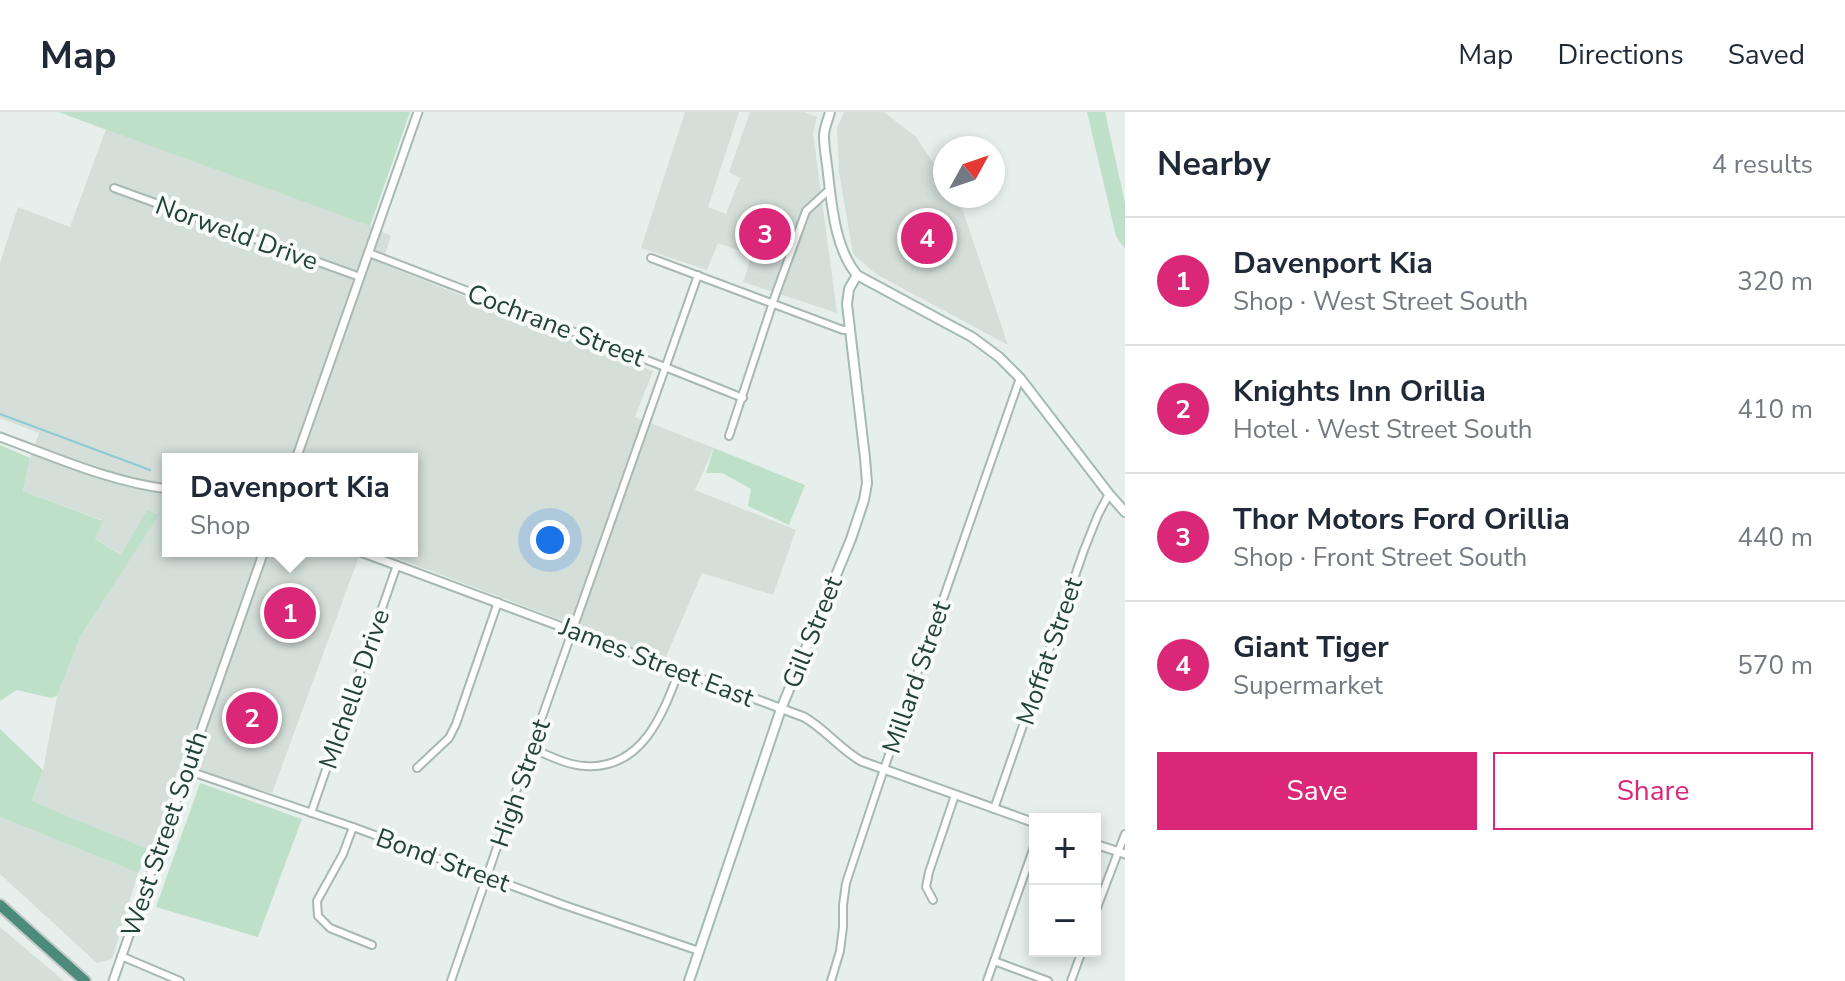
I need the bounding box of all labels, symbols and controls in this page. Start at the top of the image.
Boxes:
text: Map [40,30,117,81]
text: Map [1458,36,1513,74]
text: Directions [1557,36,1684,74]
text: Saved [1728,36,1805,74]
north arrow [933,136,1005,208]
text: Nearby [1157,141,1271,187]
text: 4 results [1712,147,1813,182]
street label: Norweld Drive [151,188,323,279]
pin: 3 [739,204,791,264]
pin: 4 [901,208,953,268]
text: Davenport Kia [1233,243,1433,284]
text: 1 [1175,264,1191,299]
text: 320 m [1737,264,1813,299]
street label: Cochrane Street [462,276,650,376]
text: Shop · West Street South [1233,284,1528,319]
text: Knights Inn Orillia [1233,371,1486,412]
text: 2 [1175,392,1191,427]
text: 410 m [1737,392,1813,427]
text: Hotel · West Street South [1233,412,1533,447]
popup [162,453,418,557]
text: Davenport Kia [190,467,390,508]
text: Thor Motors Ford Orillia [1233,499,1570,540]
text: Shop [190,508,250,543]
your location [530,520,570,560]
text: 3 [1175,520,1191,555]
text: 440 m [1737,520,1813,555]
text: Shop · Front Street South [1233,540,1527,575]
street label: Gill Street [774,570,851,693]
street label: Moffat Street [1008,572,1091,730]
pin: 1 [264,583,316,643]
street label: Millard Street [874,595,959,758]
street label: MIchelle Drive [311,605,398,774]
street label: James Street East [554,609,760,716]
text: Giant Tiger [1233,627,1389,668]
text: 4 [1175,648,1191,683]
text: 570 m [1737,648,1813,683]
text: Supermarket [1233,668,1383,703]
pin: 2 [226,688,278,748]
street label: High Street [482,714,559,852]
street label: West Street South [113,727,216,942]
button: Save [1157,752,1477,830]
button: Share [1493,752,1813,830]
map controls [1029,813,1101,957]
button: + [1029,813,1101,885]
street label: Bond Street [371,820,515,901]
button: − [1029,885,1101,957]

